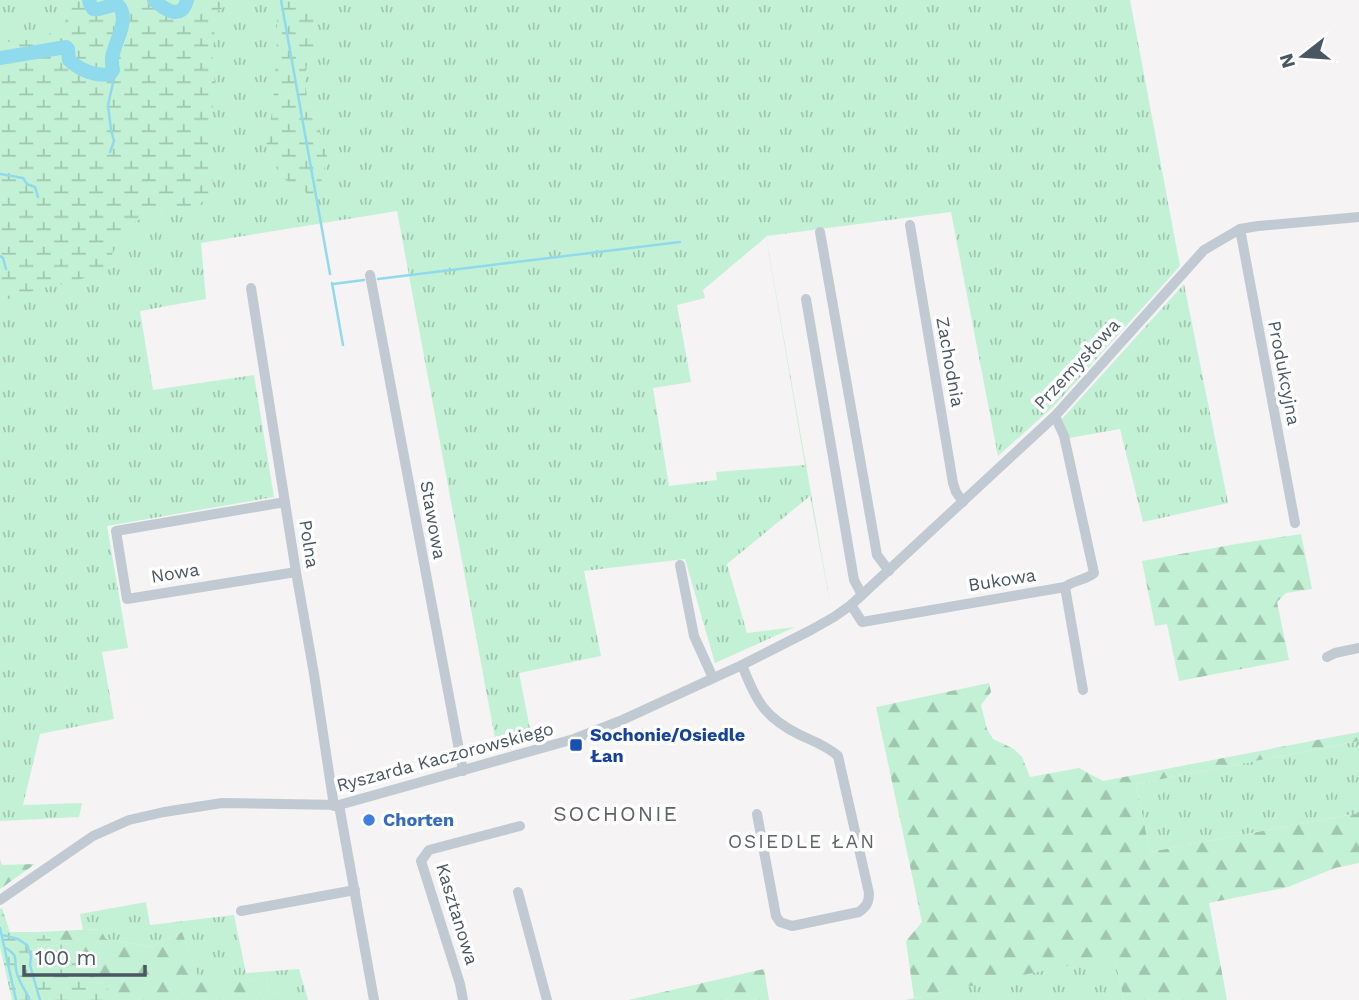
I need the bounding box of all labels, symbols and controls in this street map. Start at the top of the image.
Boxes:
north arrow [1268,21,1338,91]
text: N [1274,51,1300,71]
street label: Przemysłowa [1029,314,1124,413]
street label: Zachodnia [932,315,969,409]
street label: Produkcyjna [1264,319,1305,427]
street label: Stawowa [416,479,451,561]
street label: Polna [295,518,324,570]
street label: Nowa [149,558,201,587]
street label: Bukowa [967,564,1037,595]
street label: Ryszarda Kaczorowskiego [334,717,556,796]
place label: Sochonie/Osiedle Łan [590,724,745,766]
marker: Sochonie/Osiedle Łan [568,737,584,753]
district label: SOCHONIE [553,801,679,826]
place label: Chorten [383,809,454,830]
marker: Chorten [361,812,377,828]
district label: OSIEDLE ŁAN [728,830,876,853]
street label: Kasztanowa [432,860,483,967]
scale bar [24,934,145,978]
text: 100 m [35,945,97,970]

